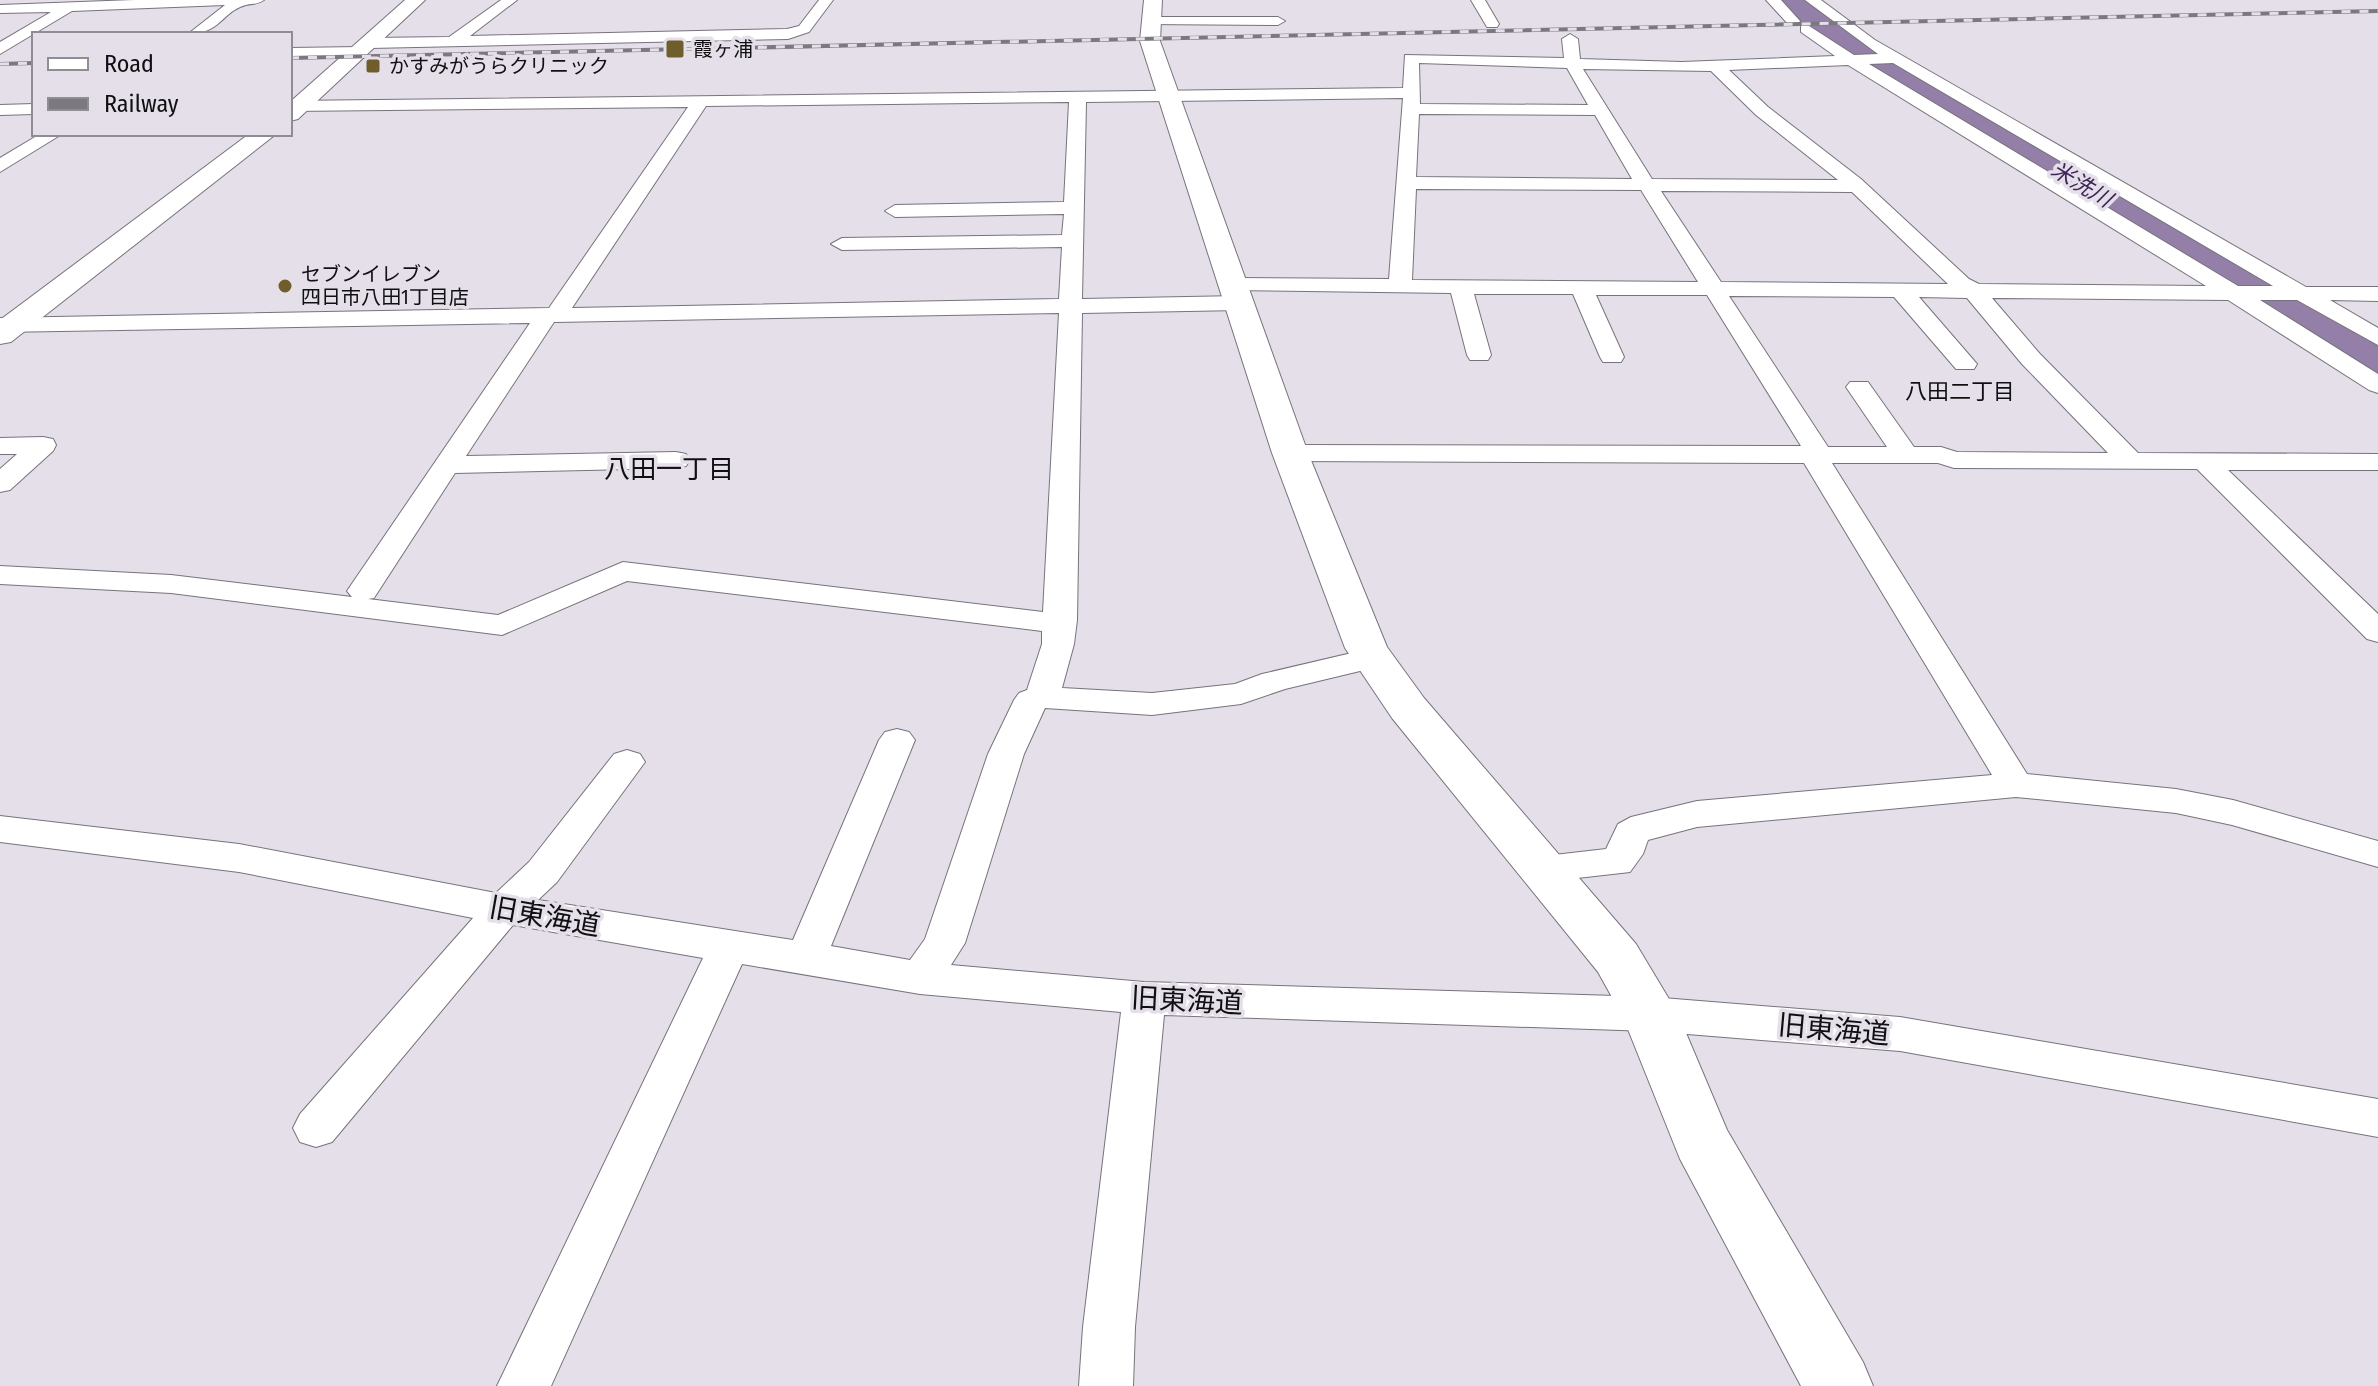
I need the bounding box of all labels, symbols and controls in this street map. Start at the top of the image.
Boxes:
legend [32,32,292,136]
place label: 霞ヶ浦 [693,37,753,61]
marker: 霞ヶ浦 [664,38,686,60]
text: Road [104,50,154,78]
place label: かすみがうらクリニック [389,54,609,78]
marker: かすみがうらクリニック [364,57,382,75]
text: Railway [104,90,179,118]
water label: 米洗川 [2046,156,2119,214]
place label: セブンイレブン 四日市八田1丁目店 [301,262,469,309]
marker: セブンイレブン 四日市八田1丁目店 [276,277,294,295]
district label: 八田二丁目 [1905,378,2015,405]
district label: 八田一丁目 [604,454,734,485]
street label: 旧東海道 [487,891,603,942]
street label: 旧東海道 [1130,981,1244,1020]
street label: 旧東海道 [1777,1008,1891,1051]

